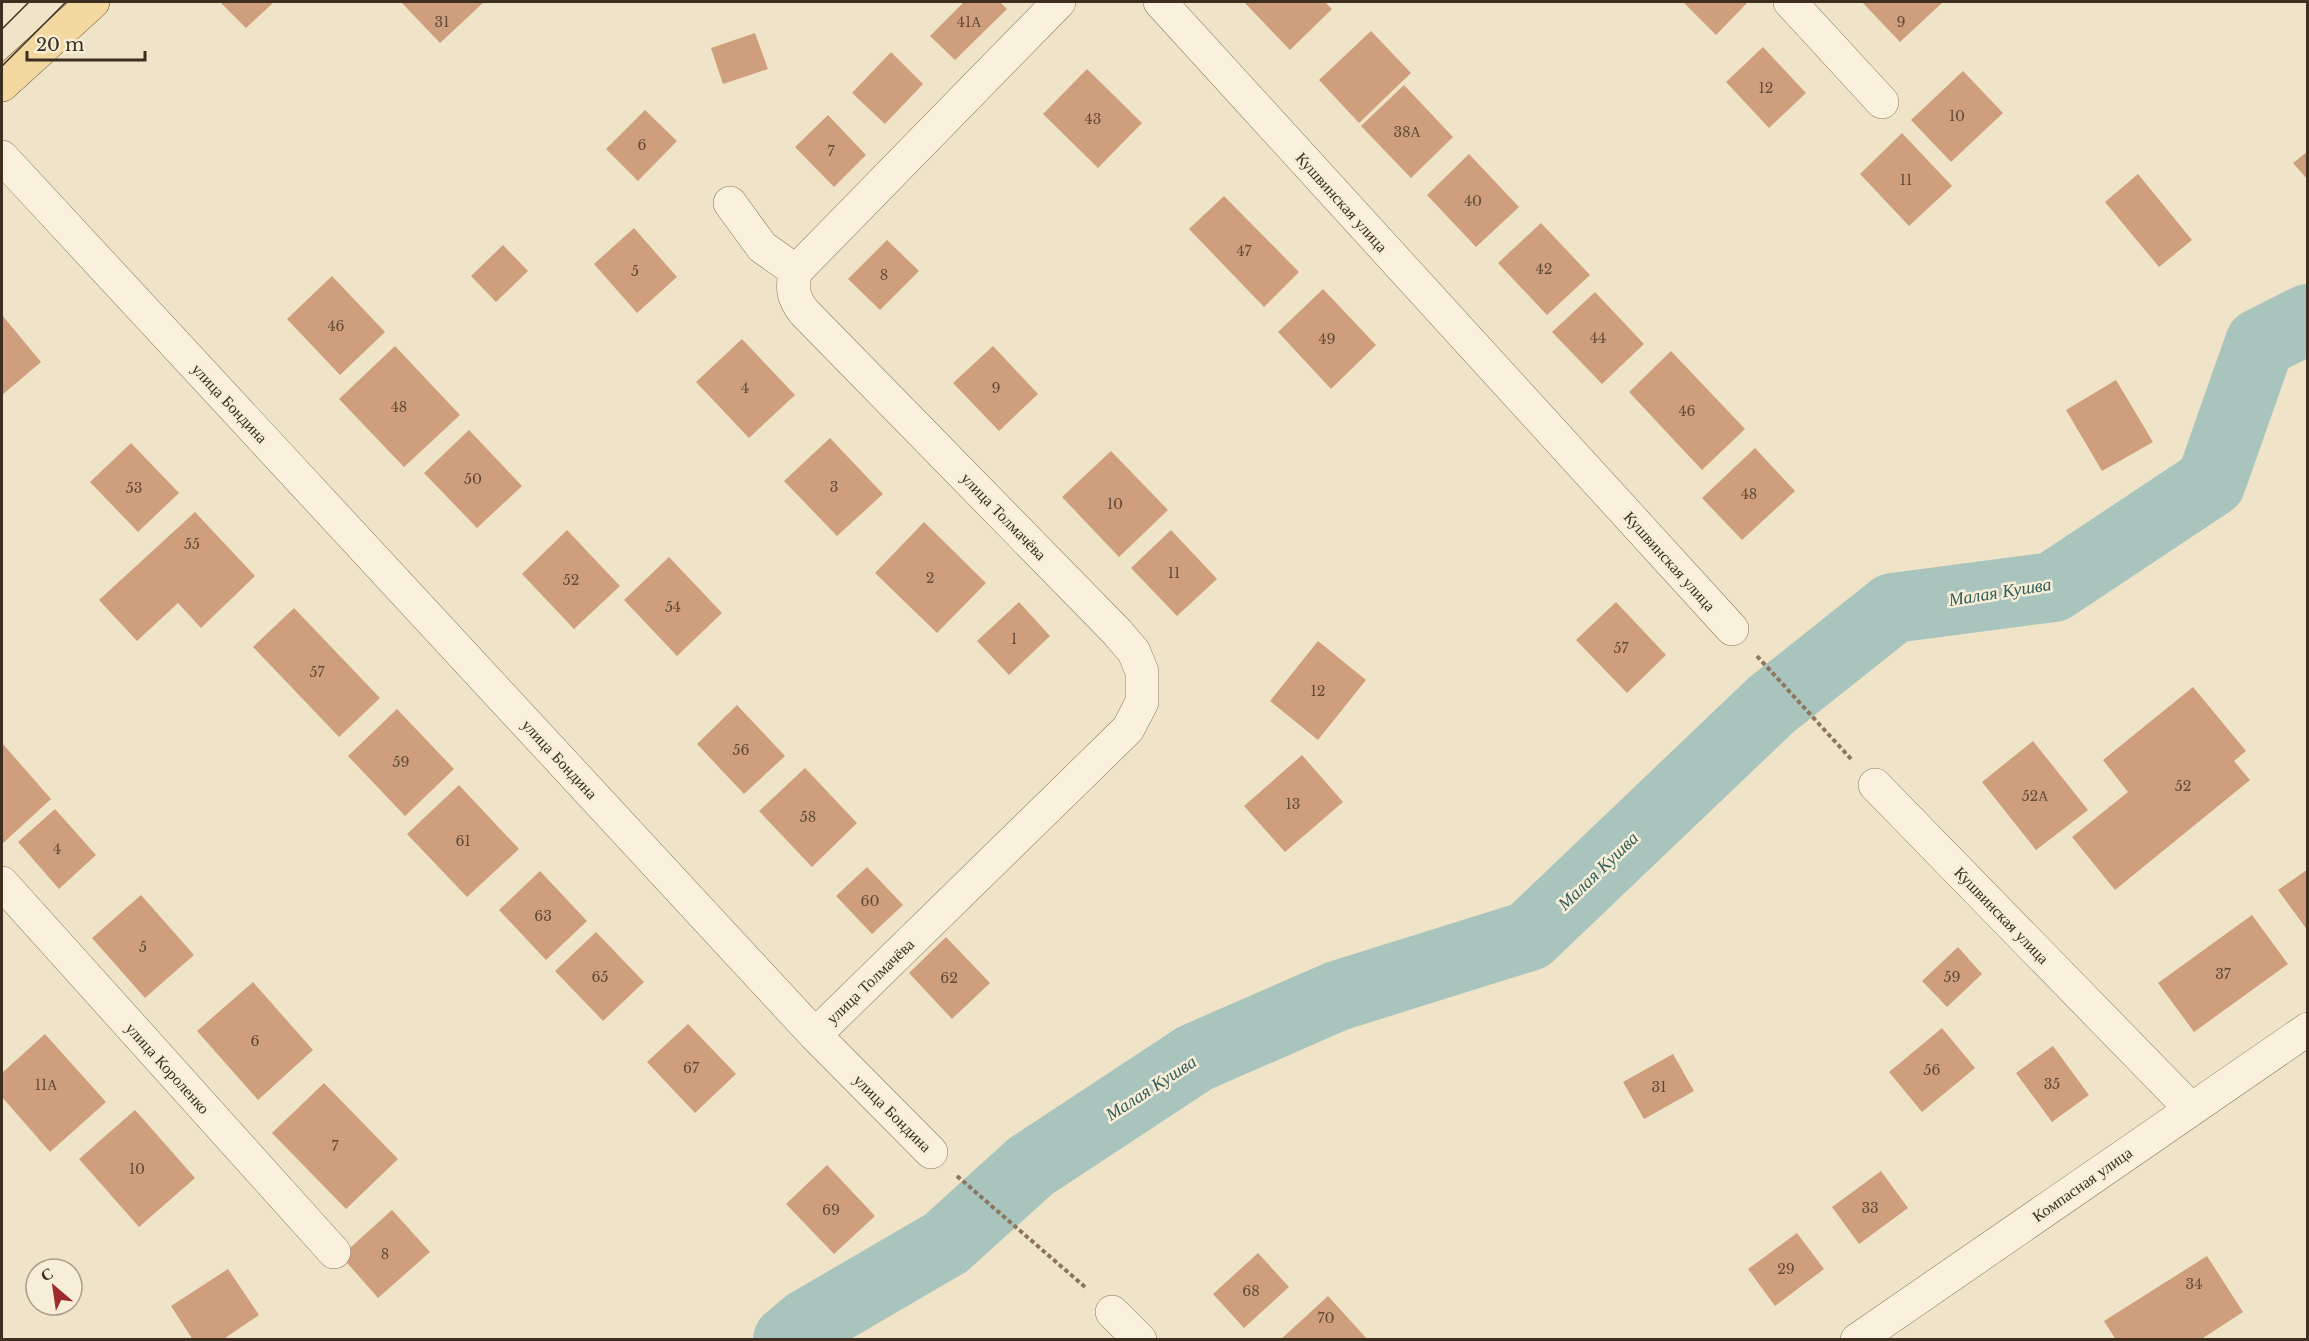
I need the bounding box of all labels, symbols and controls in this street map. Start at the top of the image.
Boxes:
house number: 31 [435,13,449,31]
house number: 41А [957,13,982,31]
house number: 9 [1896,13,1906,31]
scale bar [27,24,146,62]
text: 20 m [36,34,84,56]
house number: 12 [1759,79,1773,97]
house number: 10 [1949,107,1965,125]
house number: 43 [1085,110,1101,128]
house number: 38А [1393,123,1421,141]
house number: 6 [637,136,647,154]
house number: 7 [827,142,835,160]
street label: Кушвинская улица [1292,148,1392,256]
house number: 11 [1900,171,1912,189]
house number: 40 [1464,192,1482,210]
house number: 47 [1236,242,1253,260]
house number: 42 [1536,260,1552,278]
house number: 5 [631,262,639,280]
house number: 8 [880,266,888,284]
house number: 46 [327,317,345,335]
house number: 44 [1590,329,1606,347]
house number: 49 [1318,330,1336,348]
street label: улица Бондина [188,359,272,447]
house number: 4 [741,379,749,397]
house number: 9 [991,379,1001,397]
house number: 48 [391,398,407,416]
house number: 46 [1678,402,1696,420]
street label: улица Толмачёва [957,468,1051,564]
house number: 50 [464,470,482,488]
house number: 3 [830,478,838,496]
house number: 53 [126,479,142,497]
house number: 48 [1741,485,1757,503]
house number: 10 [1107,495,1123,513]
street label: Кушвинская улица [1620,507,1720,615]
house number: 55 [184,535,200,553]
house number: 11 [1168,564,1180,582]
house number: 2 [926,569,934,587]
house number: 52 [563,571,579,589]
water label: Малая Кушва [1946,573,2053,611]
house number: 54 [665,598,681,616]
house number: 1 [1011,630,1017,648]
house number: 57 [1614,639,1629,657]
house number: 57 [310,663,325,681]
house number: 12 [1311,682,1325,700]
street label: улица Бондина [518,715,602,803]
house number: 56 [733,741,749,759]
house number: 59 [393,753,409,771]
house number: 52 [2175,777,2191,795]
house number: 52А [2022,787,2049,805]
house number: 13 [1286,795,1300,813]
house number: 58 [800,808,816,826]
water label: Малая Кушва [1552,827,1643,916]
house number: 61 [455,832,471,850]
house number: 4 [53,840,61,858]
street label: Кушвинская улица [1950,862,2054,968]
house number: 60 [861,892,880,910]
house number: 63 [534,907,552,925]
street label: улица Толмачёва [822,934,918,1028]
house number: 5 [139,938,147,956]
house number: 37 [2215,965,2232,983]
house number: 65 [592,968,609,986]
house number: 59 [1944,968,1960,986]
house number: 62 [940,969,958,987]
street label: улица Короленко [122,1018,214,1118]
house number: 6 [250,1032,260,1050]
water label: Малая Кушва [1101,1051,1200,1126]
house number: 67 [683,1059,700,1077]
house number: 56 [1924,1061,1940,1079]
street label: улица Бондина [850,1070,936,1156]
house number: 35 [2044,1075,2060,1093]
house number: 11А [35,1076,58,1094]
house number: 31 [1652,1078,1666,1096]
house number: 7 [331,1137,339,1155]
street label: Компасная улица [2028,1142,2136,1226]
house number: 10 [129,1160,145,1178]
house number: 33 [1861,1199,1879,1217]
house number: 69 [822,1201,840,1219]
house number: 8 [381,1245,389,1263]
north arrow [24,1257,84,1317]
house number: 29 [1777,1260,1795,1278]
text: С [37,1262,57,1285]
house number: 34 [2186,1275,2202,1293]
house number: 68 [1242,1282,1260,1300]
house number: 70 [1317,1309,1335,1327]

